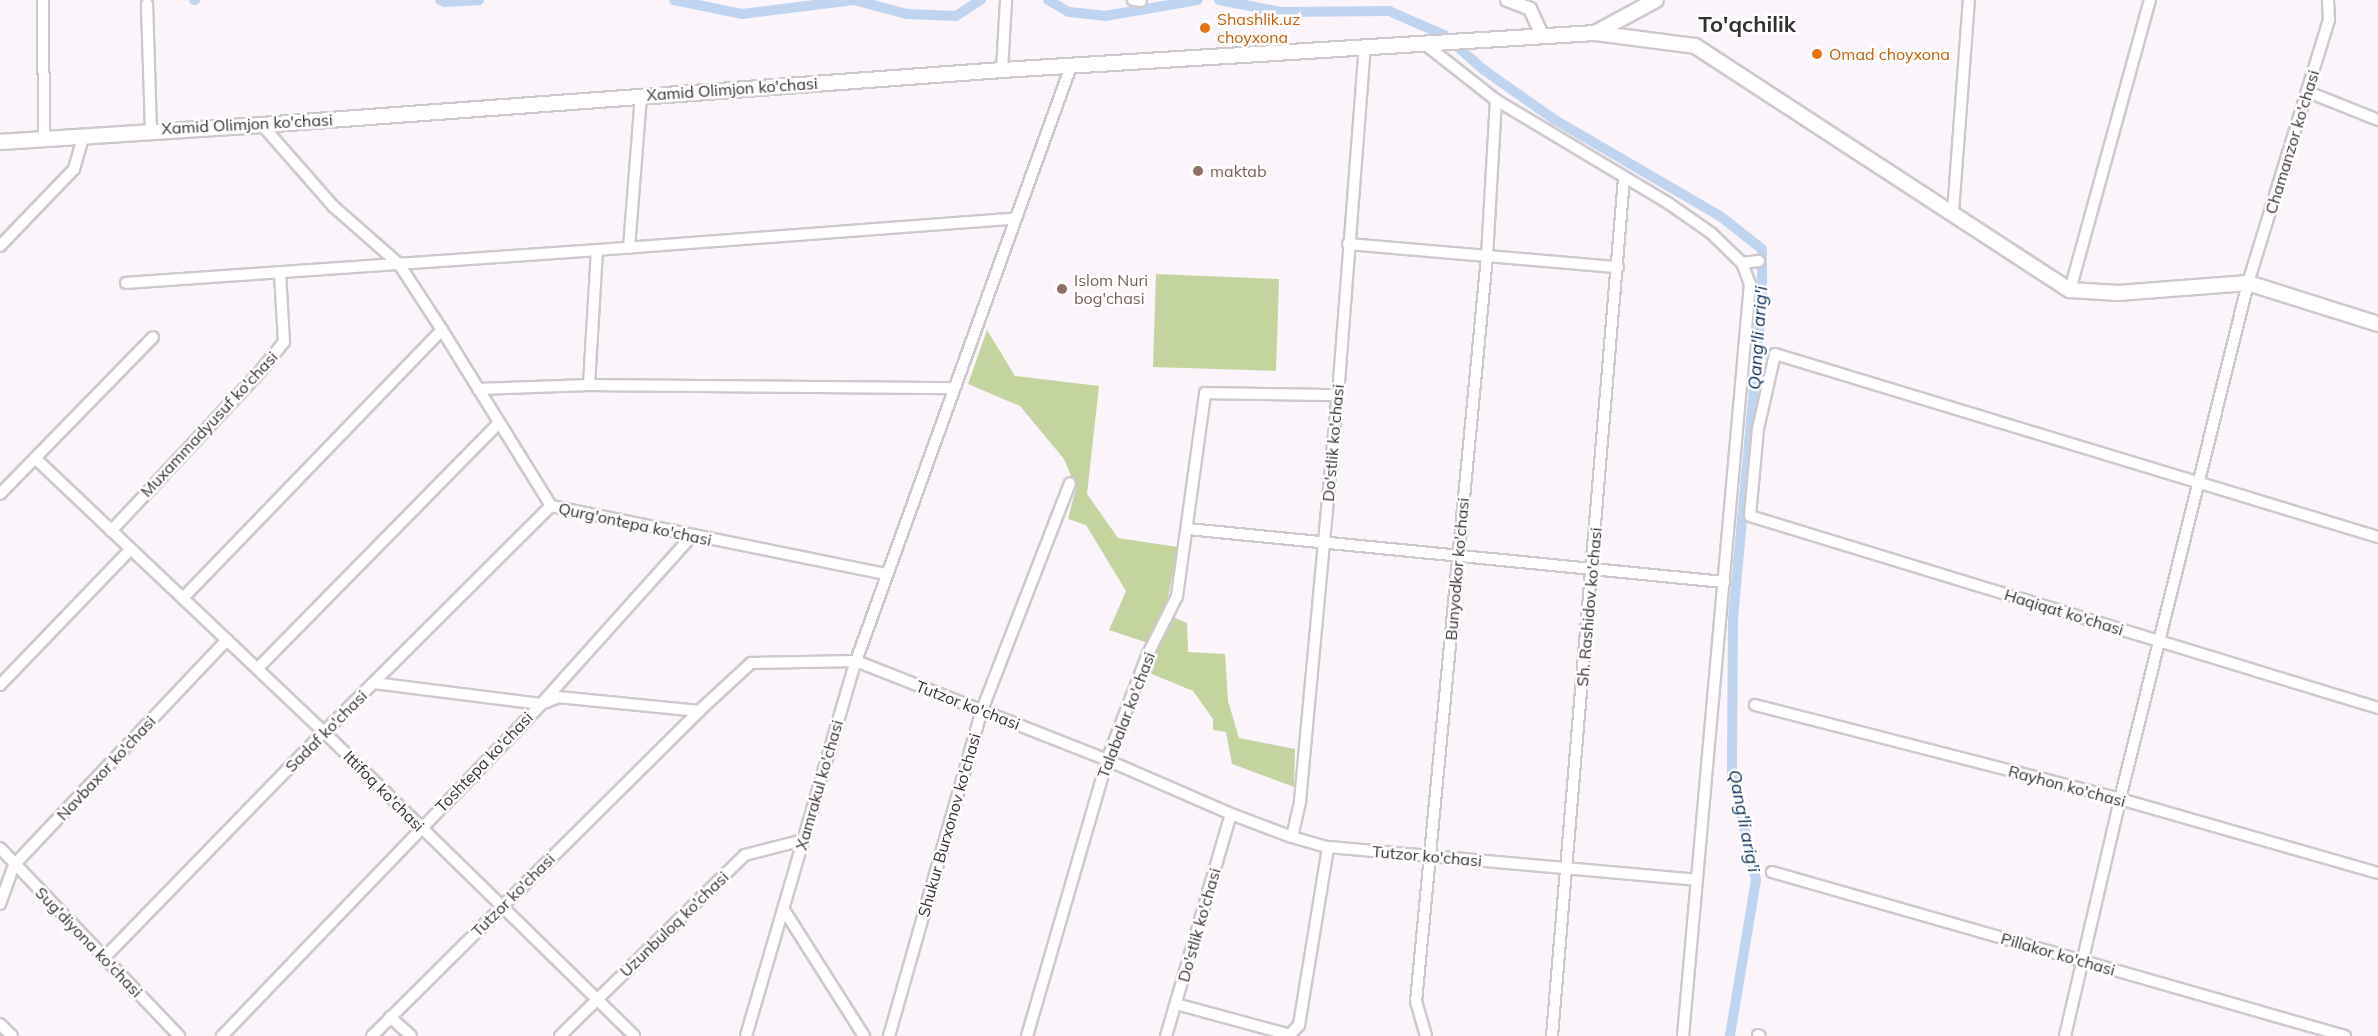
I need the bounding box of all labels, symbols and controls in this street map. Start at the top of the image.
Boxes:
place label: Shashlik.uz choyxona [1217,9,1300,47]
district label: To'qchilik [1698,12,1796,38]
marker: Shashlik.uz choyxona [1198,21,1212,35]
place label: Omad choyxona [1829,44,1950,64]
marker: Omad choyxona [1810,47,1824,61]
street label: Chamanzor ko'chasi [2261,68,2323,216]
street label: Xamid Olimjon ko'chasi [646,73,818,105]
street label: Xamid Olimjon ko'chasi [161,110,333,138]
place label: maktab [1210,161,1266,181]
marker: maktab [1191,164,1205,178]
place label: Islom Nuri bog'chasi [1074,270,1148,308]
marker: Islom Nuri bog'chasi [1055,282,1069,296]
water label: Qang'li arig'i [1744,285,1772,391]
street label: Muxammadyusuf ko'chasi [136,347,282,501]
street label: Do'stlik ko'chasi [1318,384,1348,502]
street label: Bunyodkor ko'chasi [1441,497,1473,641]
street label: Qurg'ontepa ko'chasi [557,498,713,550]
street label: Sh. Rashidov ko'chasi [1572,527,1606,687]
street label: Haqiqat ko'chasi [2002,585,2126,639]
street label: Talabalar ko'chasi [1093,649,1159,781]
street label: Tutzor ko'chasi [913,676,1023,734]
street label: Sadaf ko'chasi [281,686,371,776]
street label: Toshtepa ko'chasi [431,708,537,816]
street label: Navbaxor ko'chasi [53,712,159,824]
street label: Xamrakul ko'chasi [791,718,847,852]
street label: Shukur Burxonov ko'chasi [914,731,984,919]
street label: Ittifoq ko'chasi [340,747,428,835]
street label: Rayhon ko'chasi [2006,761,2128,811]
water label: Qang'li arig'i [1723,768,1765,874]
street label: Tutzor ko'chasi [1371,842,1483,870]
street label: Tutzor ko'chasi [467,849,559,941]
street label: Do'stlik ko'chasi [1174,866,1224,984]
street label: Uzunbuloq ko'chasi [616,867,732,981]
street label: Sug'diyona ko'chasi [31,883,147,1001]
street label: Pillakor ko'chasi [1999,929,2117,979]

